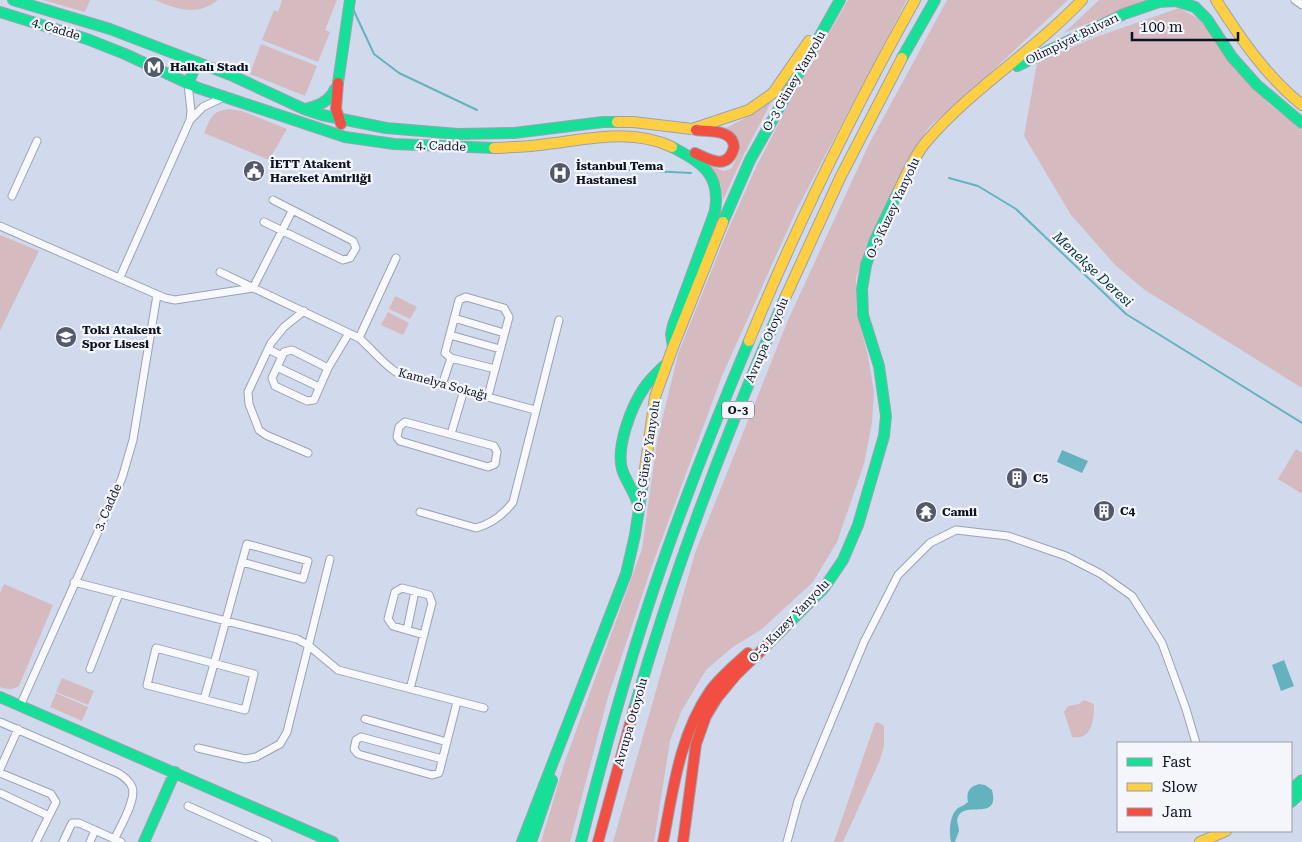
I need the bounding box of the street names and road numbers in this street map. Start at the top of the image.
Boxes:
street label: Olimpiyat Bulvarı [1023,10,1121,68]
street label: 4. Cadde [30,15,82,43]
street label: O-3 Güney Yanyolu [760,28,829,133]
street label: 4. Cadde [416,138,467,154]
street label: O-3 Kuzey Yanyolu [864,155,923,261]
street label: Avrupa Otoyolu [743,295,791,385]
street label: Kamelya Sokağı [397,365,489,403]
street label: O-3 Güney Yanyolu [631,399,663,513]
road number: O-3 [722,402,754,418]
street label: 3. Cadde [91,481,125,533]
street label: O-3 Kuzey Yanyolu [746,576,832,665]
street label: Avrupa Otoyolu [612,676,650,768]

